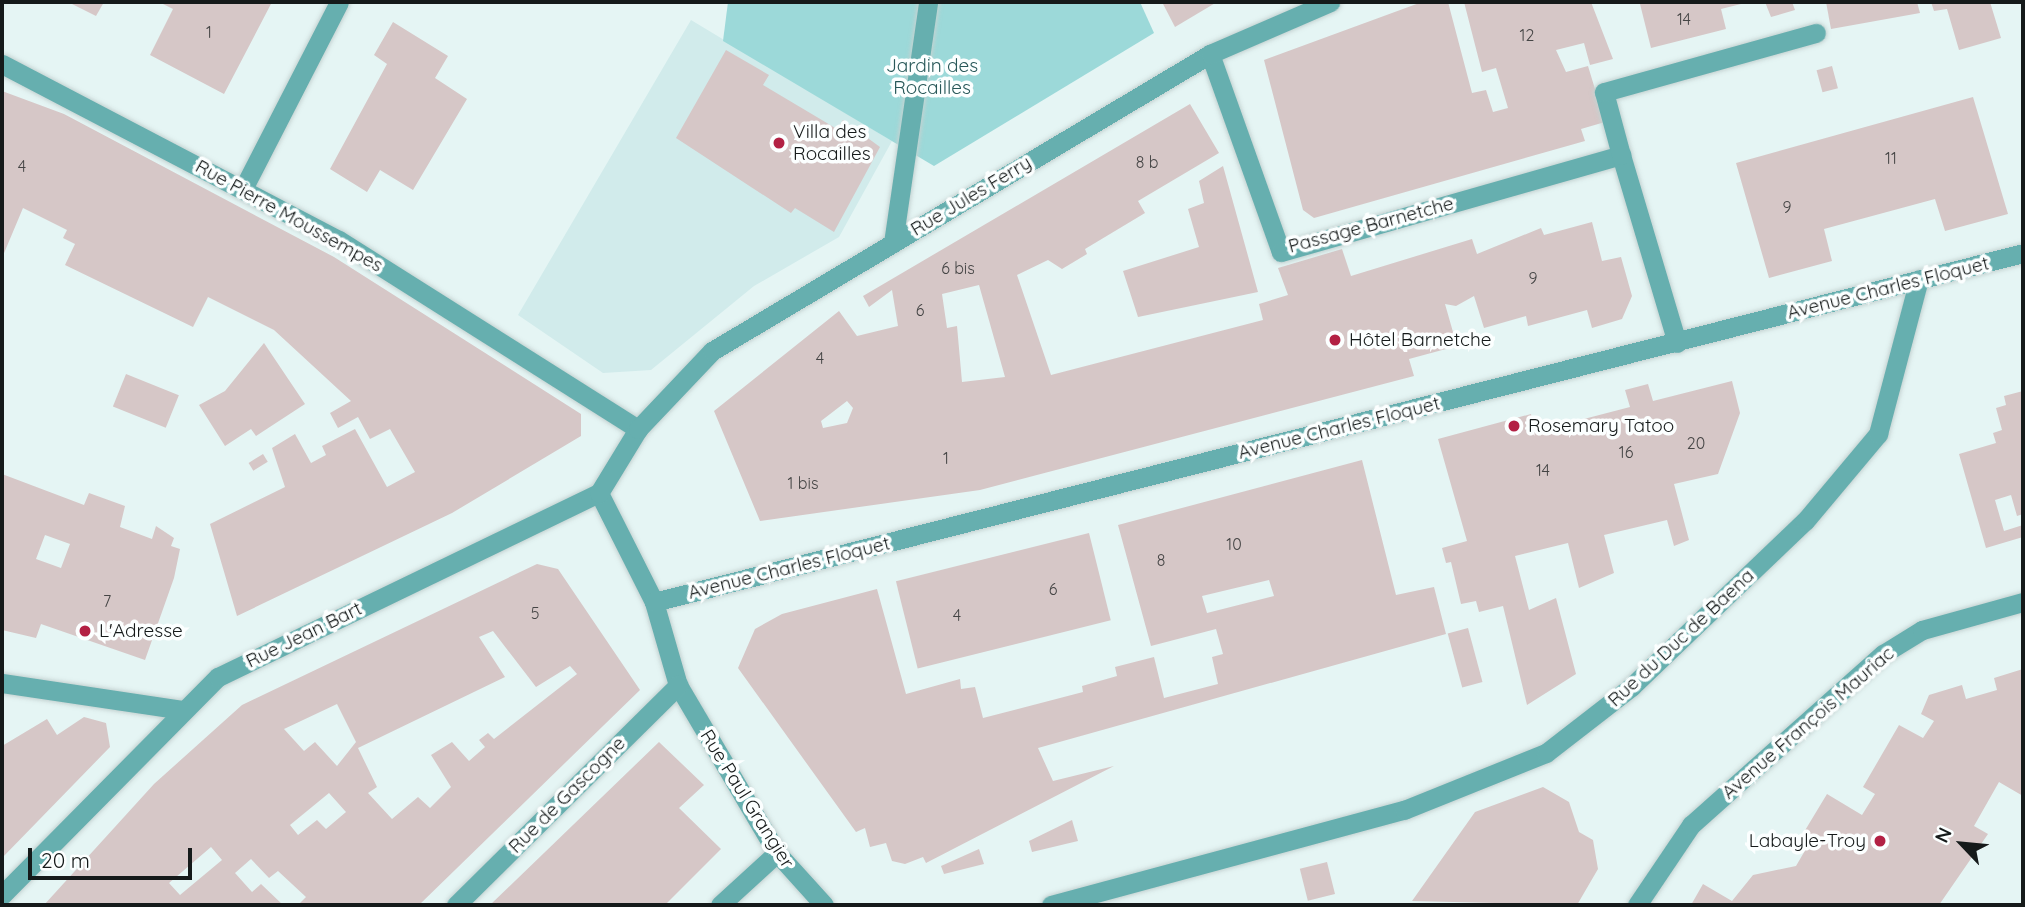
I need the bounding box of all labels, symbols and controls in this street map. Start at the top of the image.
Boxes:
house number: 14 [1677,9,1691,29]
house number: 1 [206,22,212,42]
house number: 12 [1520,25,1534,45]
park label: Jardin des Rocailles [886,55,978,99]
place label: Villa des Rocailles [793,121,871,165]
marker: Villa des Rocailles [771,135,787,151]
house number: 11 [1885,148,1897,168]
street label: Rue Jules Ferry [907,151,1035,241]
house number: 8 b [1136,152,1158,172]
street label: Rue Pierre Moussempes [191,155,387,277]
house number: 4 [18,156,26,176]
street label: Passage Barnetche [1286,192,1456,258]
house number: 9 [1783,197,1791,217]
street label: Avenue Charles Floquet [1785,252,1991,324]
house number: 6 bis [941,258,975,278]
house number: 9 [1529,268,1537,288]
house number: 6 [916,300,924,320]
place label: Hôtel Barnetche [1349,329,1491,351]
marker: Hôtel Barnetche [1327,332,1343,348]
house number: 4 [816,348,824,368]
street label: Avenue Charles Floquet [1236,392,1442,464]
place label: Rosemary Tatoo [1528,415,1674,437]
marker: Rosemary Tatoo [1506,418,1522,434]
house number: 20 [1687,433,1705,453]
house number: 16 [1619,442,1633,462]
house number: 1 [943,448,949,468]
house number: 14 [1536,460,1550,480]
house number: 1 bis [788,473,818,493]
street label: Avenue Charles Floquet [686,532,892,604]
house number: 10 [1226,534,1242,554]
house number: 8 [1157,550,1165,570]
street label: Rue du Duc de Baena [1603,564,1759,712]
house number: 6 [1049,579,1057,599]
house number: 7 [103,591,111,611]
street label: Rue Jean Bart [242,597,366,673]
house number: 5 [531,603,539,623]
house number: 4 [953,605,961,625]
place label: L'Adresse [99,620,183,642]
marker: L'Adresse [77,623,93,639]
street label: Avenue François Mauriac [1717,642,1899,804]
street label: Rue Paul Grangier [695,726,799,872]
street label: Rue de Gascogne [504,732,630,858]
north arrow [1927,809,1997,879]
text: N [1929,823,1957,846]
place label: Labayle-Troy [1749,830,1866,852]
marker: Labayle-Troy [1872,833,1888,849]
scale bar [32,834,196,878]
text: 20 m [41,847,90,873]

